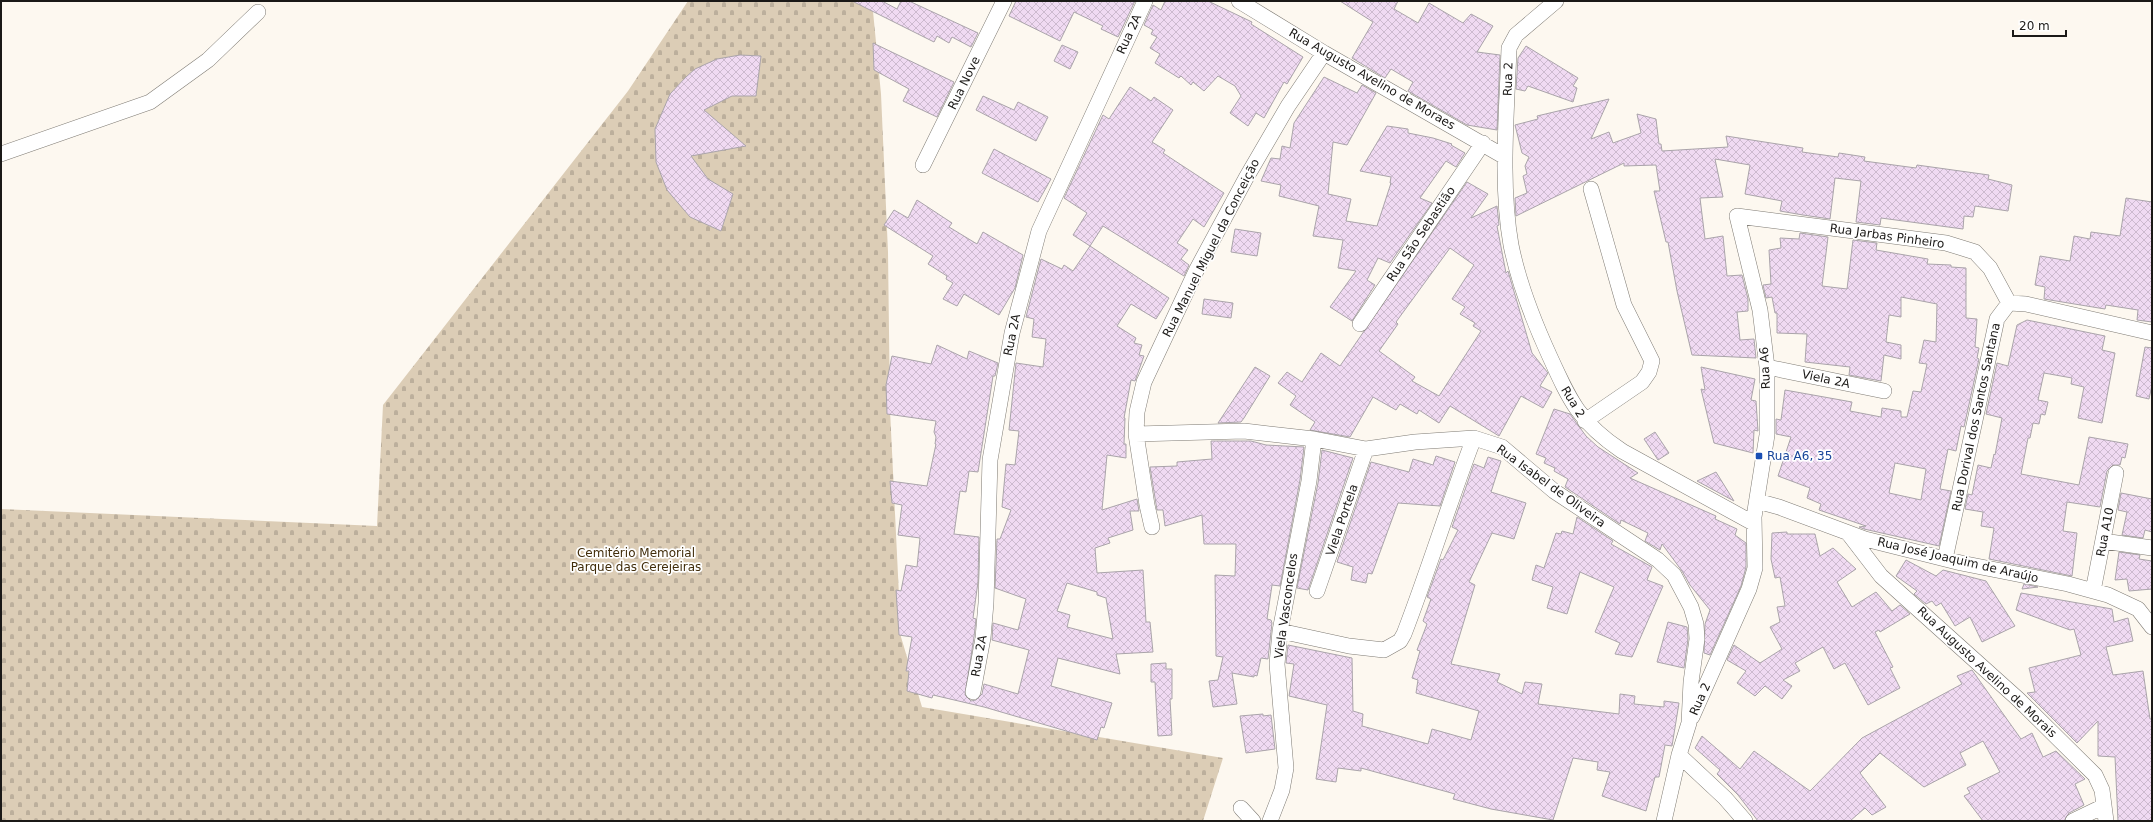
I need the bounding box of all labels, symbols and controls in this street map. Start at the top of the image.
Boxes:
street label: Rua 2A [1114,11,1145,56]
scale bar [2013,12,2066,38]
text: 20 m [2019,19,2050,33]
street label: Rua Augusto Avelino de Moraes [1286,26,1458,132]
street label: Rua Nove [945,54,983,112]
street label: Rua 2 [1500,62,1516,96]
street label: Rua Manuel Miguel da Conceição [1160,157,1262,339]
street label: Rua São Sebastião [1384,184,1458,284]
street label: Rua Jarbas Pinheiro [1829,221,1945,251]
street label: Rua 2A [1001,312,1023,357]
street label: Rua Dorival dos Santos Santana [1949,321,2003,513]
street label: Rua A6 [1757,346,1773,390]
street label: Viela 2A [1801,367,1852,391]
street label: Rua 2 [1558,384,1588,420]
street label: Rua Isabel de Oliveira [1494,442,1608,530]
place label: Rua A6, 35 [1767,449,1832,463]
marker: Rua A6, 35 [1754,451,1764,461]
street label: Viela Portela [1323,482,1361,558]
street label: Rua A10 [2093,506,2117,558]
street label: Rua José Joaquim de Araújo [1876,535,2040,585]
park label: Cemitério Memorial Parque das Cerejeiras [571,546,701,574]
street label: Viela Vasconcelos [1272,552,1300,660]
street label: Rua Augusto Avelino de Morais [1914,604,2060,740]
street label: Rua 2A [968,633,990,678]
street label: Rua 2 [1687,681,1713,717]

